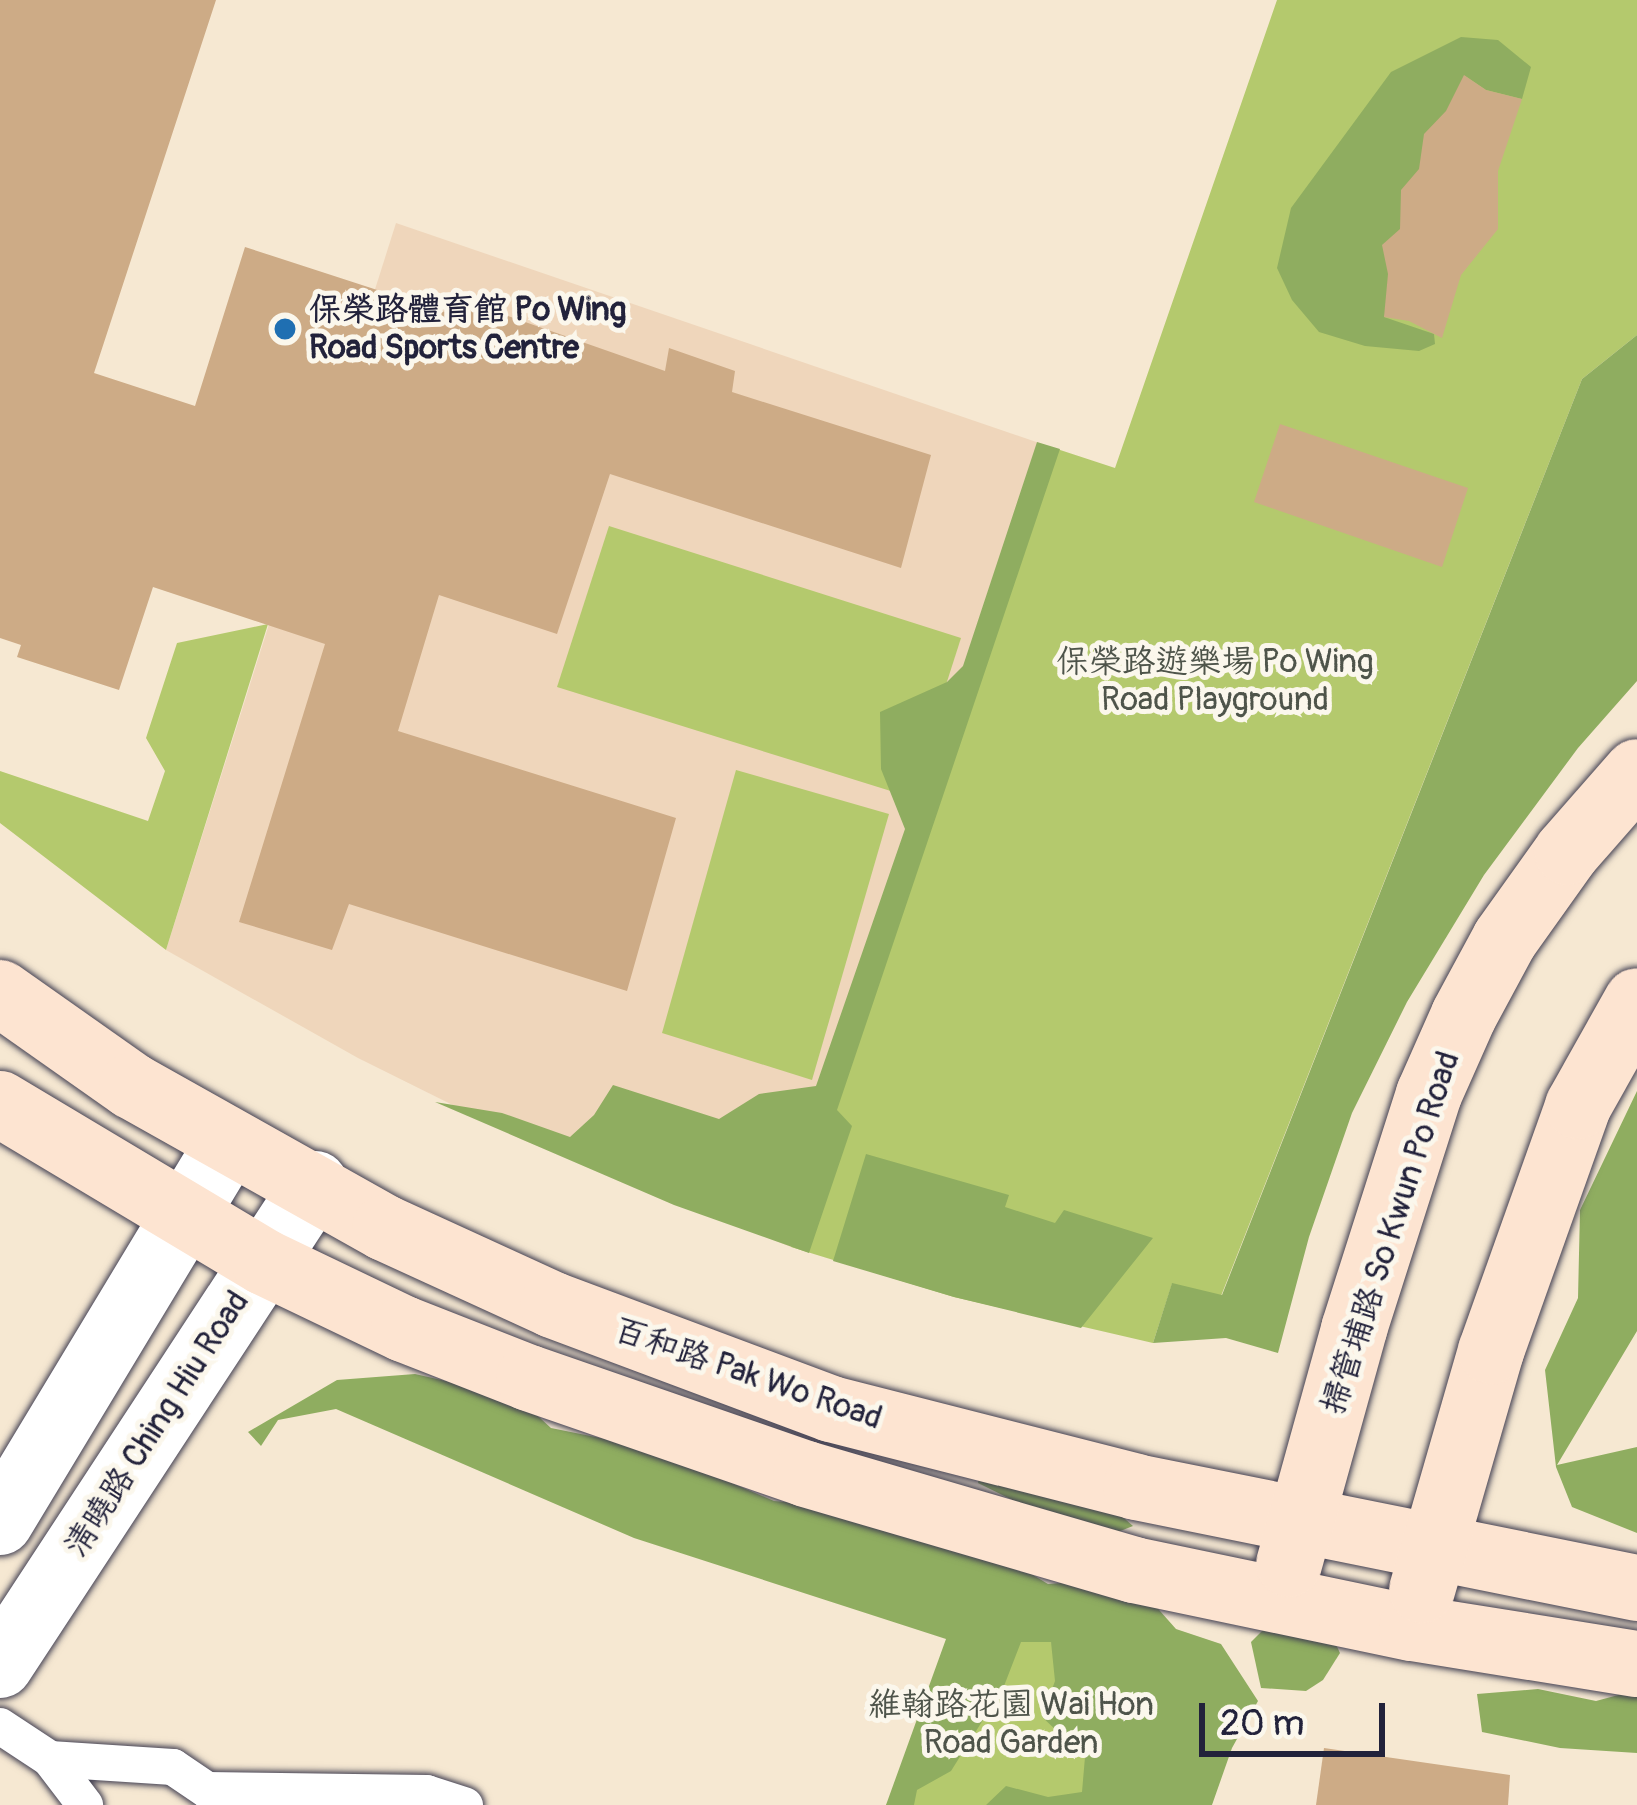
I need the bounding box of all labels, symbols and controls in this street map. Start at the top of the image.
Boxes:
place label: 保榮路體育館 Po Wing Road Sports Centre [309,290,626,368]
marker: 保榮路體育館 Po Wing Road Sports Centre [272,316,298,342]
park label: 保榮路遊樂場 Po Wing Road Playground [1056,642,1374,720]
street label: 掃管埔路 So Kwun Po Road [1314,1046,1468,1420]
street label: 清曉路 Ching Hiu Road [56,1284,258,1564]
street label: 百和路 Pak Wo Road [609,1310,887,1438]
scale bar [1205,1679,1391,1753]
park label: 維翰路花園 Wai Hon Road Garden [868,1685,1154,1763]
text: 20 m [1220,1701,1305,1746]

